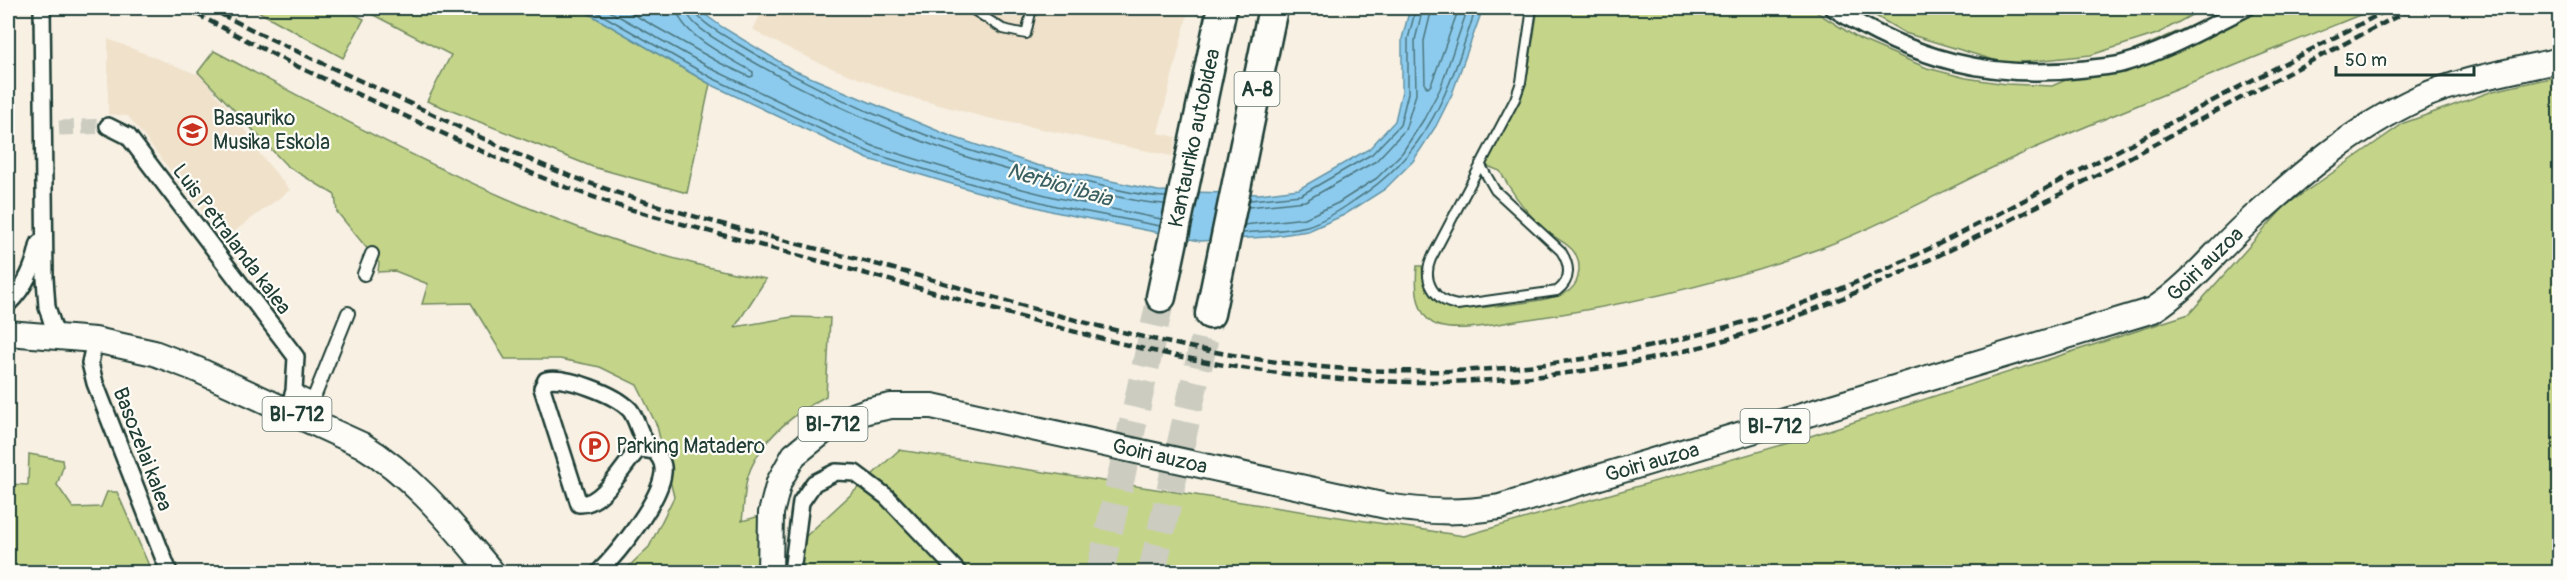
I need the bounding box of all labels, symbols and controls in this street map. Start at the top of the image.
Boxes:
scale bar [2336,39,2474,77]
street label: Kantauriko autobidea [1162,46,1227,230]
text: 50 m [2345,49,2387,72]
road number: A-8 [1234,72,1280,106]
place label: Basauriko Musika Eskola [213,105,330,156]
school or university icon: Basauriko Musika Eskola [176,114,208,146]
water label: Nerbioi ibaia [1004,157,1117,214]
street label: Luis Petralanda kalea [166,158,297,320]
street label: Goiri auzoa [2161,221,2249,308]
street label: Basozelai kalea [107,384,178,515]
road number: BI-712 [262,397,332,431]
road number: BI-712 [798,407,868,441]
road number: BI-712 [1740,409,1810,443]
parking icon: Parking Matadero [579,430,611,462]
street label: Goiri auzoa [1110,432,1210,481]
place label: Parking Matadero [616,433,765,460]
street label: Goiri auzoa [1602,436,1702,489]

